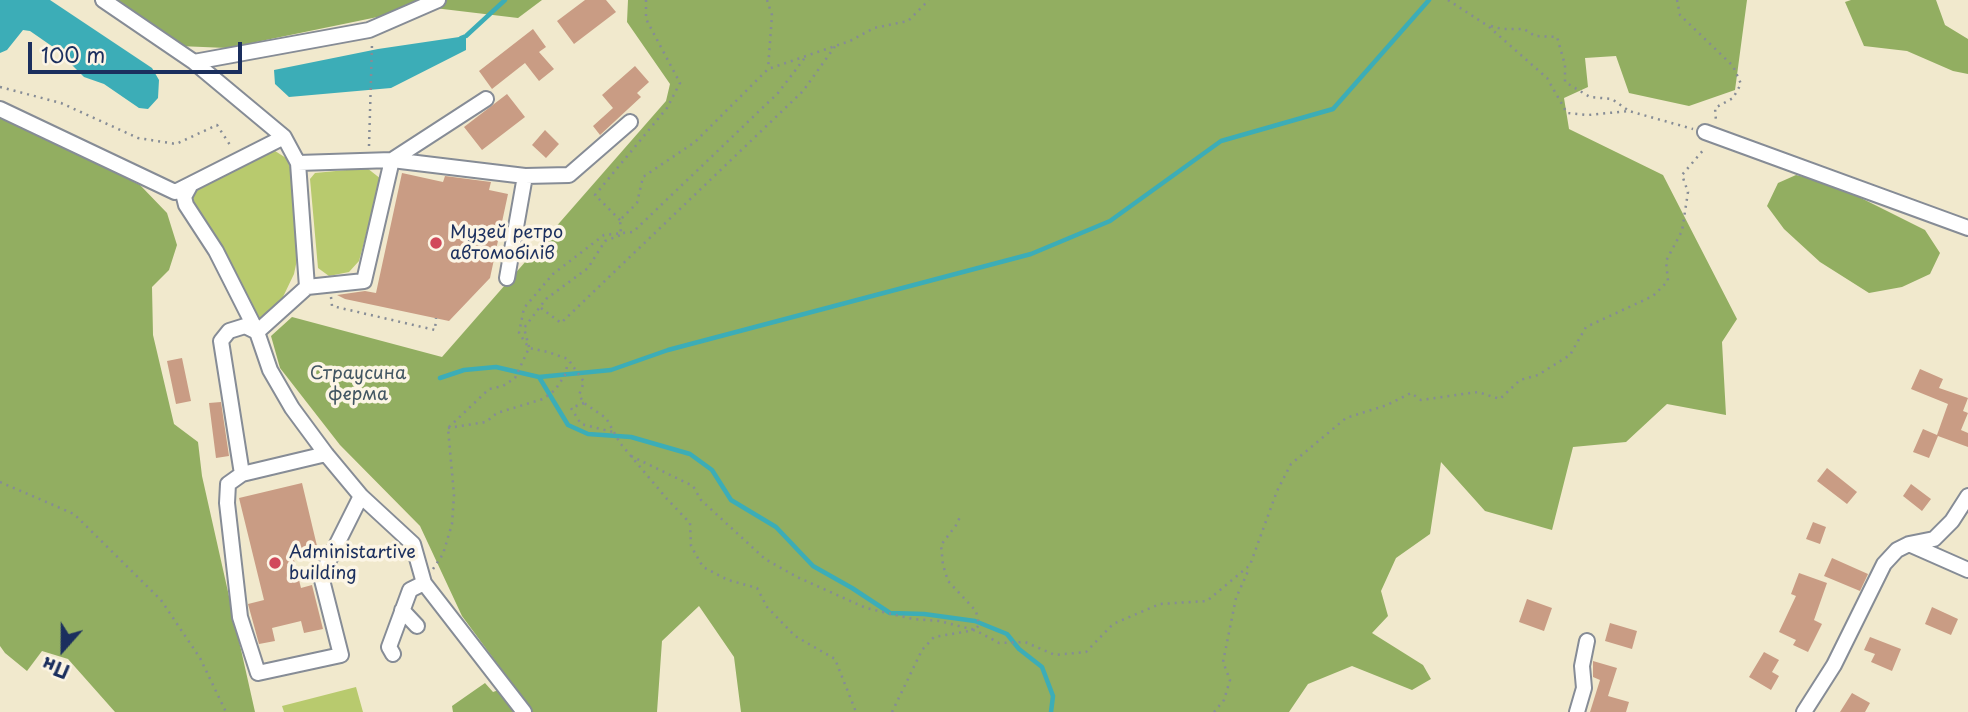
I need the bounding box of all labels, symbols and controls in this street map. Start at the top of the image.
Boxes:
scale bar [32,28,245,72]
text: 100 m [41,38,105,70]
place label: Музей ретро автомобілів [450,222,563,264]
marker: Музей ретро автомобілів [428,235,444,251]
park label: Страусина ферма [310,363,406,406]
place label: Administartive building [289,542,416,584]
marker: Administartive building [267,555,283,571]
north arrow [28,614,98,684]
text: Пн [38,651,73,687]

